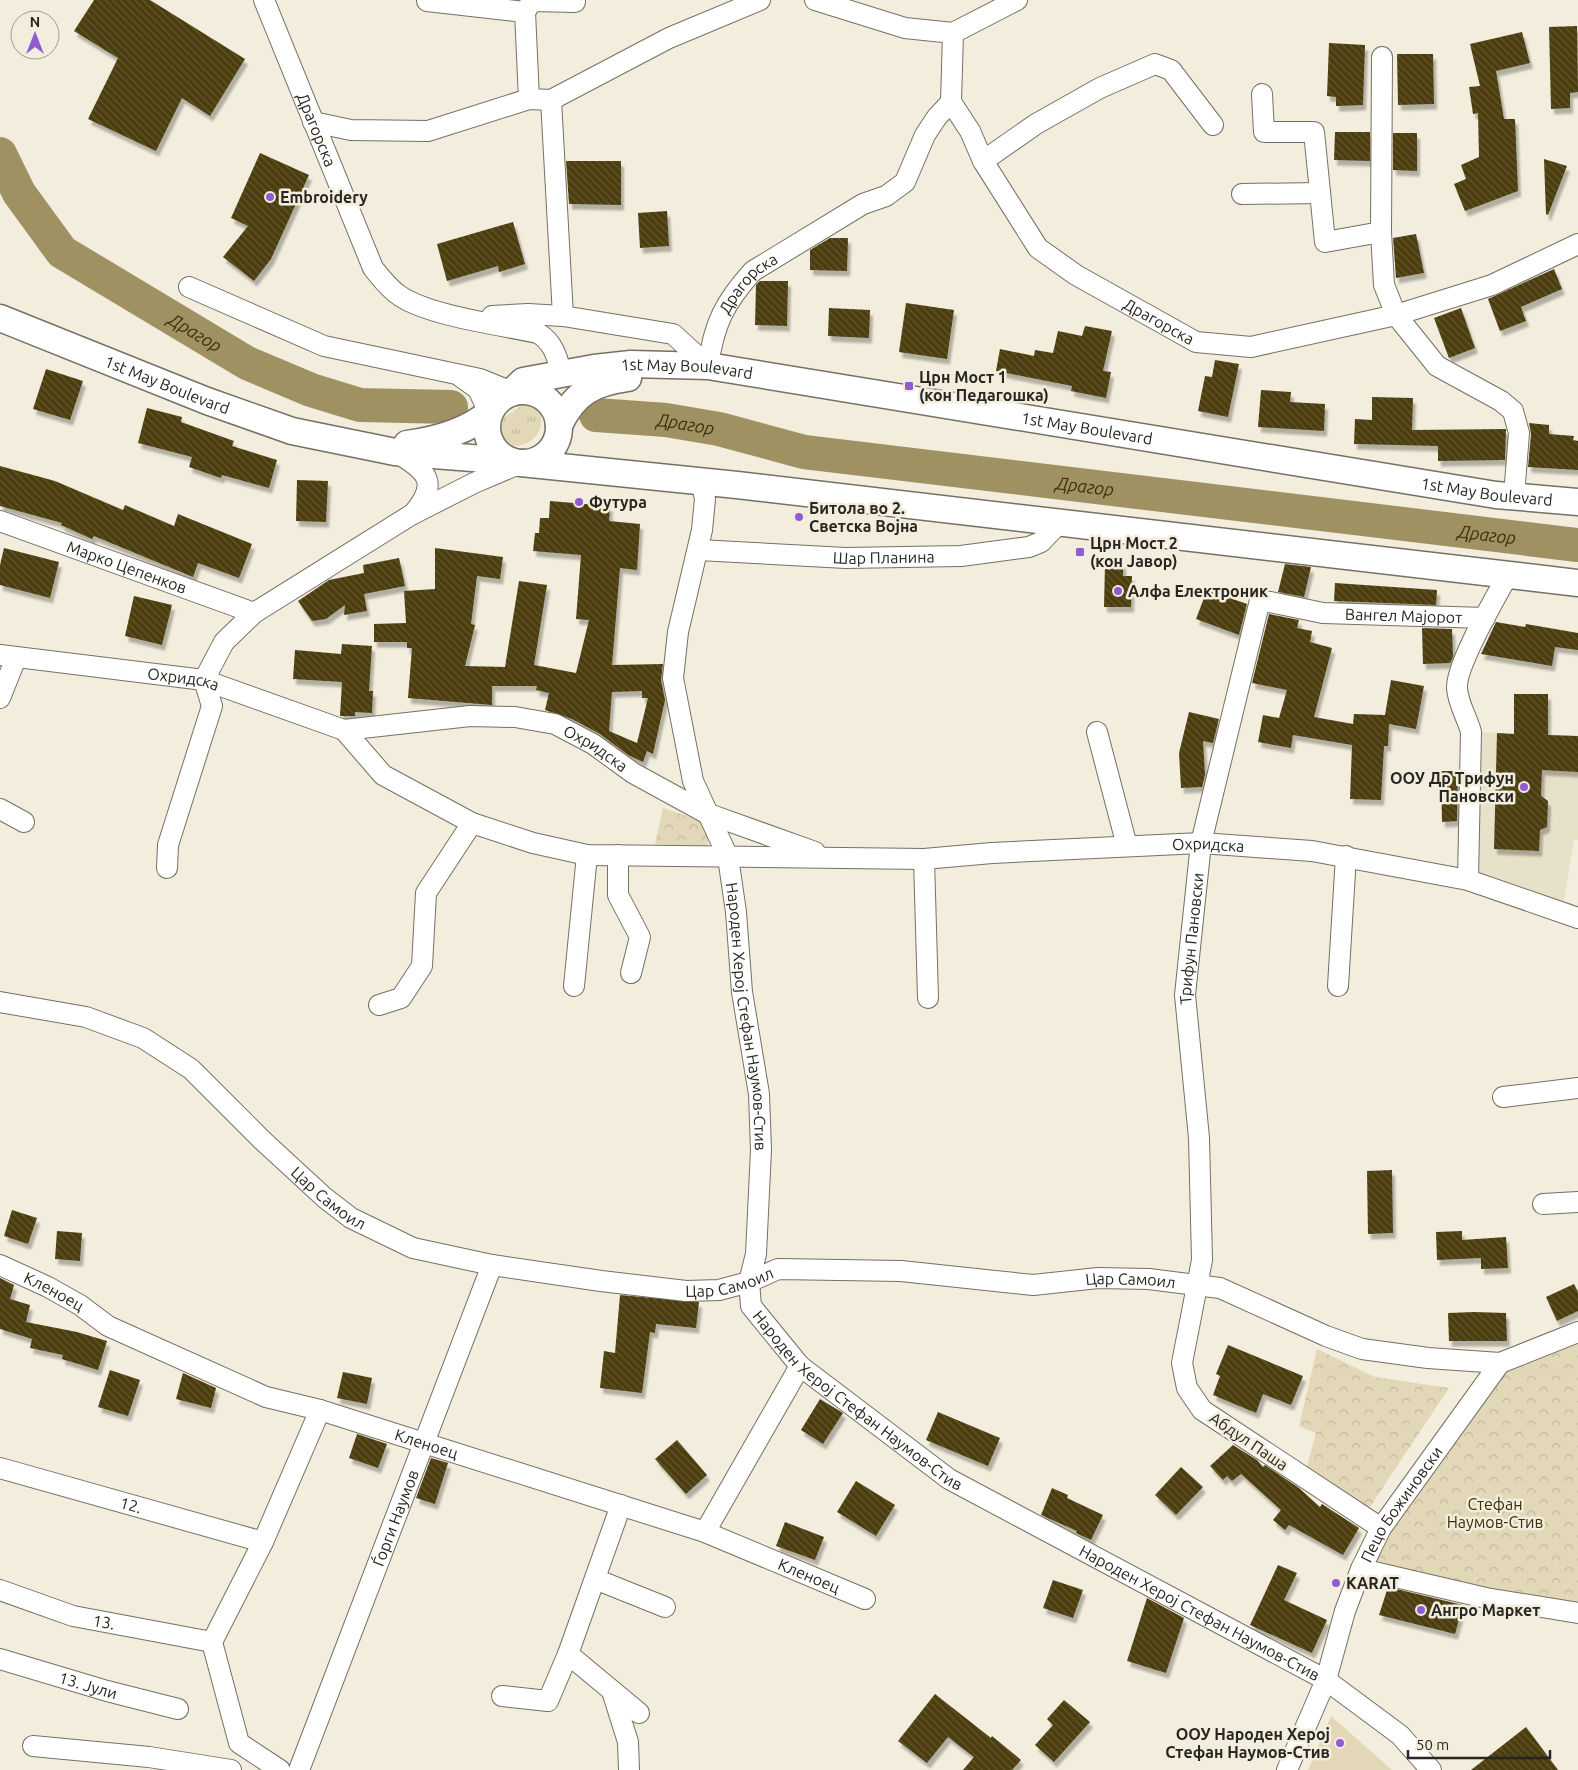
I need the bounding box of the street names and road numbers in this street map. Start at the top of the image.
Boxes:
street label: Драгорска [294,90,340,169]
street label: Драгорска [715,249,781,317]
street label: Драгорска [1121,295,1197,348]
street label: 1st May Boulevard [102,352,232,417]
street label: 1st May Boulevard [620,355,754,382]
street label: 1st May Boulevard [1020,408,1154,448]
street label: 1st May Boulevard [1420,474,1553,509]
street label: Марко Цепенков [65,537,189,597]
street label: Шар Планина [832,547,935,567]
street label: Вангел Маjорот [1345,605,1463,626]
street label: Охридска [146,664,222,694]
street label: Охридска [561,721,631,775]
street label: Охридска [1172,834,1245,855]
street label: Трифун Пановски [1176,872,1207,1005]
street label: Народен Херој Стефан Наумов-Стив [723,881,770,1151]
street label: Цар Самоил [288,1163,369,1233]
street label: Цар Самоил [685,1263,776,1300]
street label: Кленоец [21,1268,87,1314]
street label: Цар Самоил [1084,1269,1177,1291]
street label: Народен Херој Стефан Наумов-Стив [749,1307,966,1494]
street label: Абдул Паша [1206,1408,1292,1474]
street label: Кленоец [393,1425,460,1462]
street label: Пецо Божиновски [1357,1443,1446,1565]
street label: Ѓорги Наумов [367,1467,422,1568]
street label: 12. [118,1493,144,1516]
street label: Народен Херој Стефан Наумов-Стив [1076,1541,1323,1684]
street label: Кленоец [776,1555,843,1596]
street label: 13. [92,1611,116,1633]
street label: 13. Јули [57,1668,119,1702]

